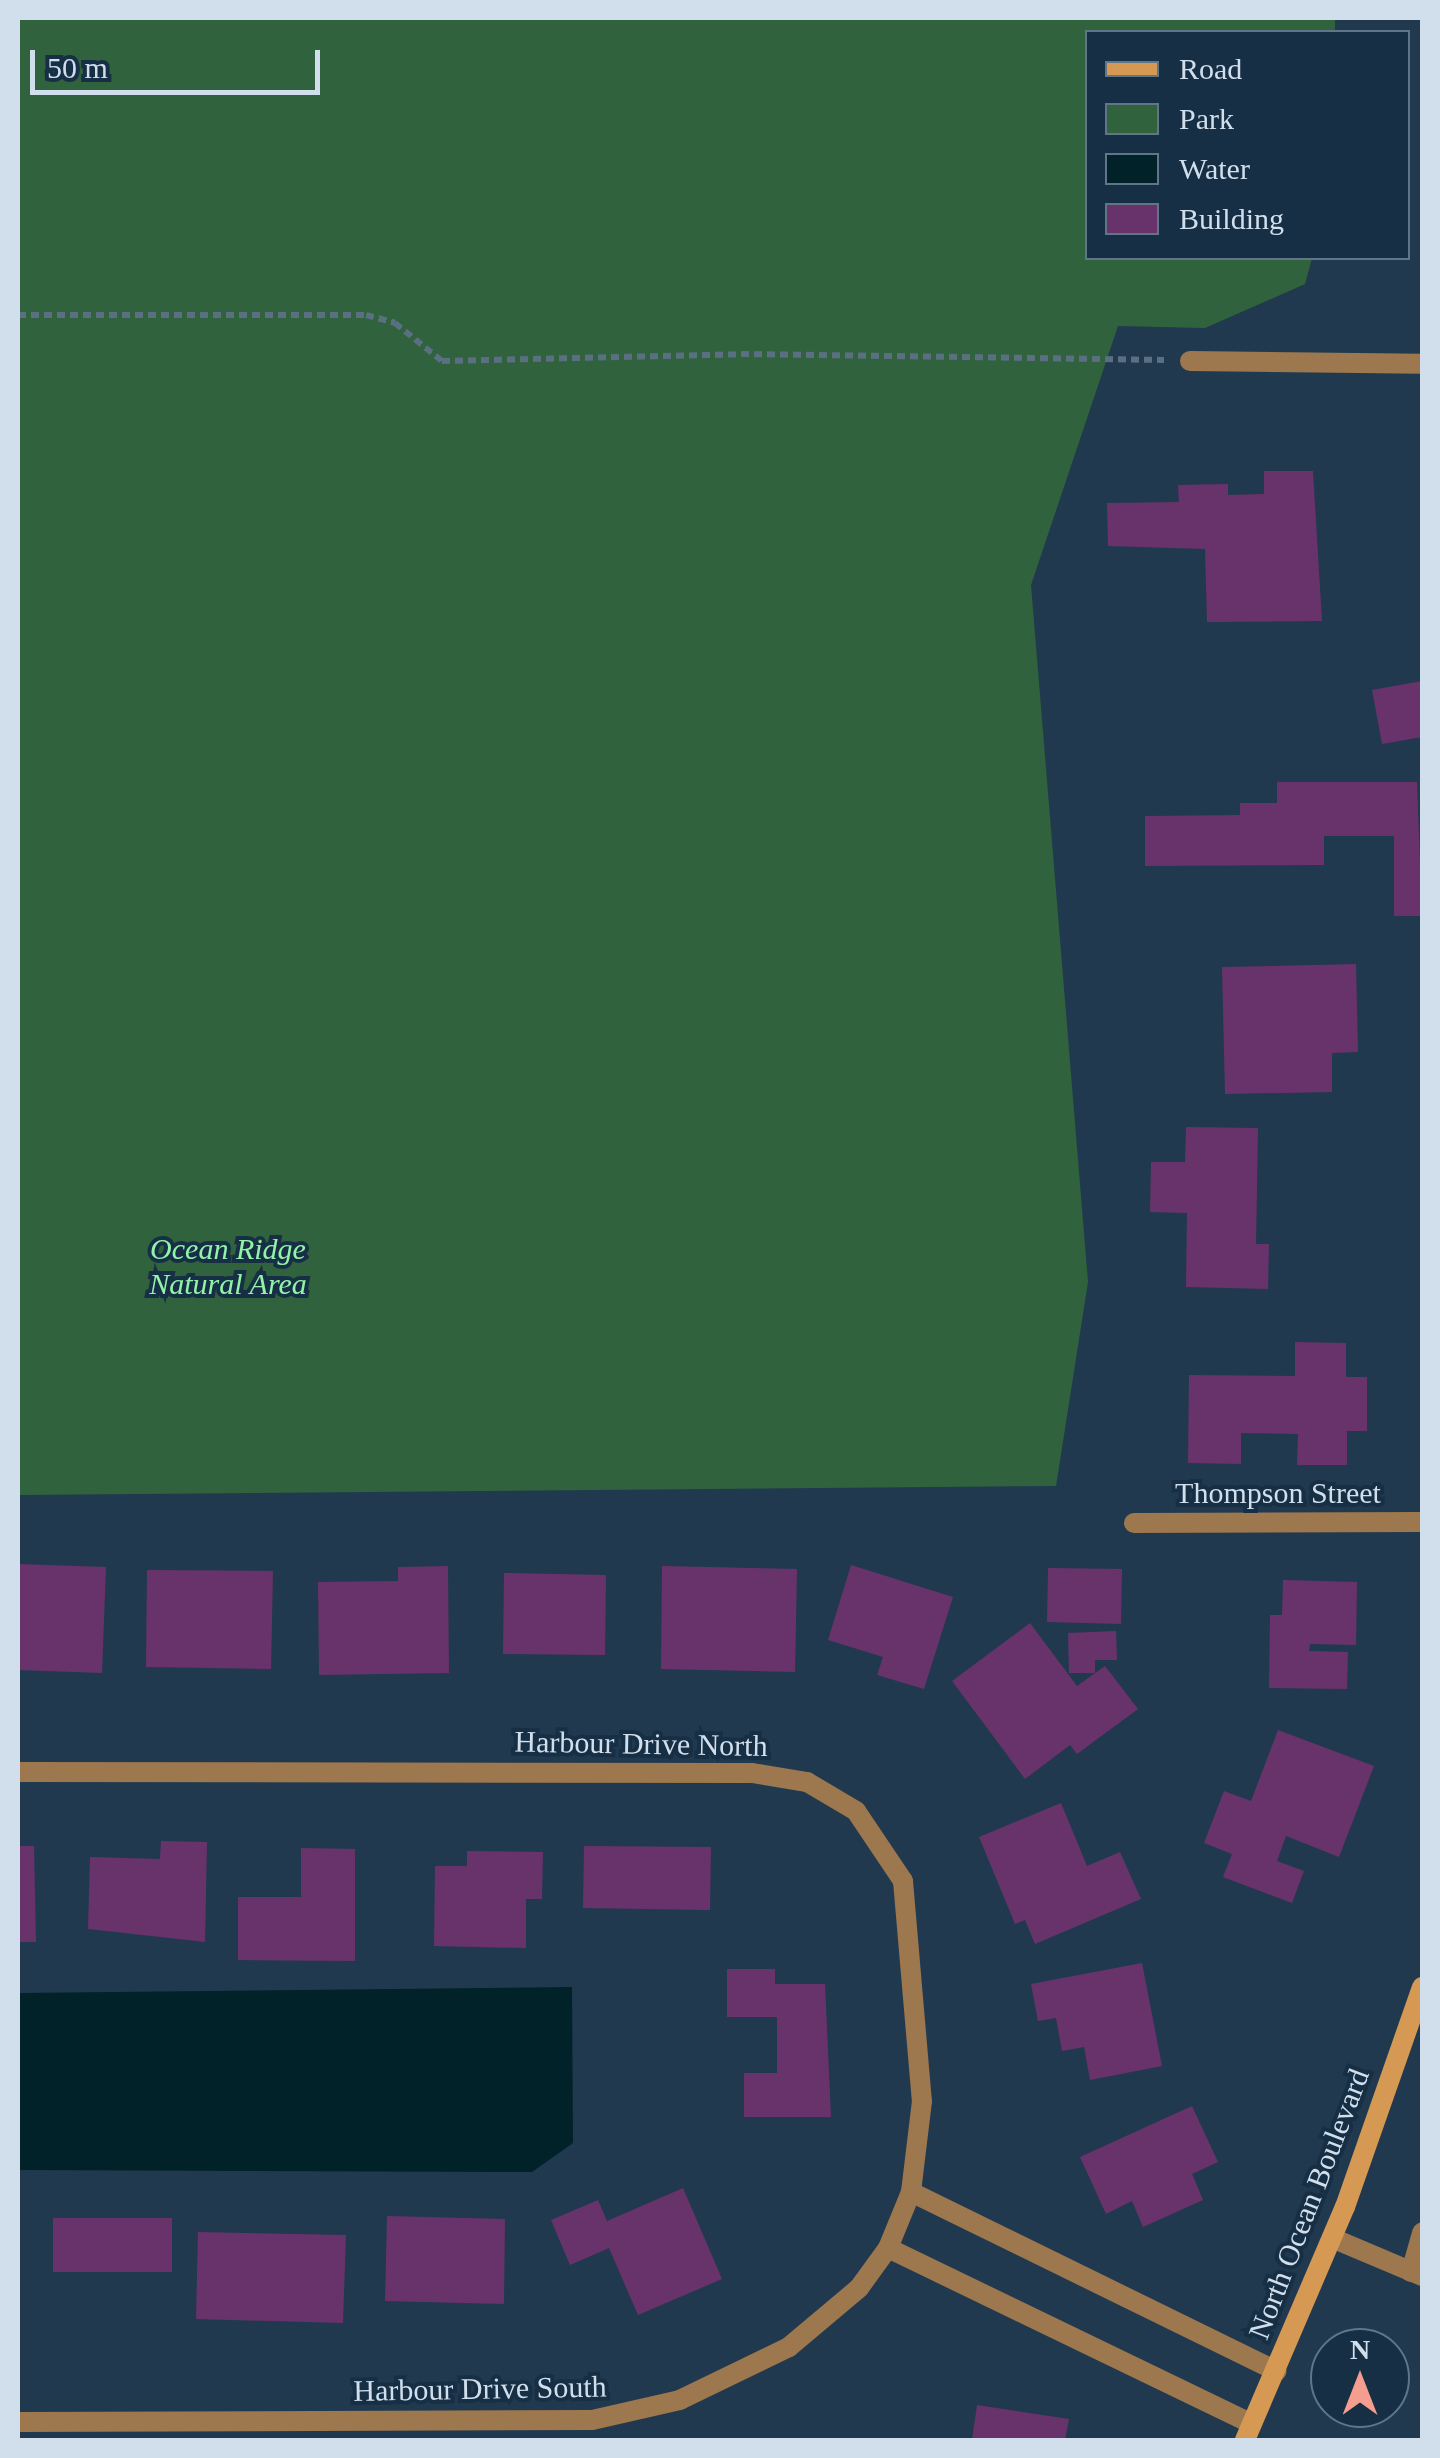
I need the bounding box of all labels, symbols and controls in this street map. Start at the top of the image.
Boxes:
scale bar [35,30,325,92]
legend [1085,30,1410,260]
text: 50 m [47,51,108,84]
text: Road [1179,52,1242,85]
text: Park [1179,102,1234,135]
text: Water [1179,152,1250,185]
text: Building [1179,202,1284,235]
park label: Ocean Ridge Natural Area [149,1231,307,1302]
street label: Thompson Street [1175,1475,1381,1511]
street label: Harbour Drive North [514,1724,768,1764]
street label: North Ocean Boulevard [1241,2064,1377,2344]
north arrow [1310,2328,1410,2428]
text: N [1350,2334,1370,2365]
street label: Harbour Drive South [353,2369,607,2409]

